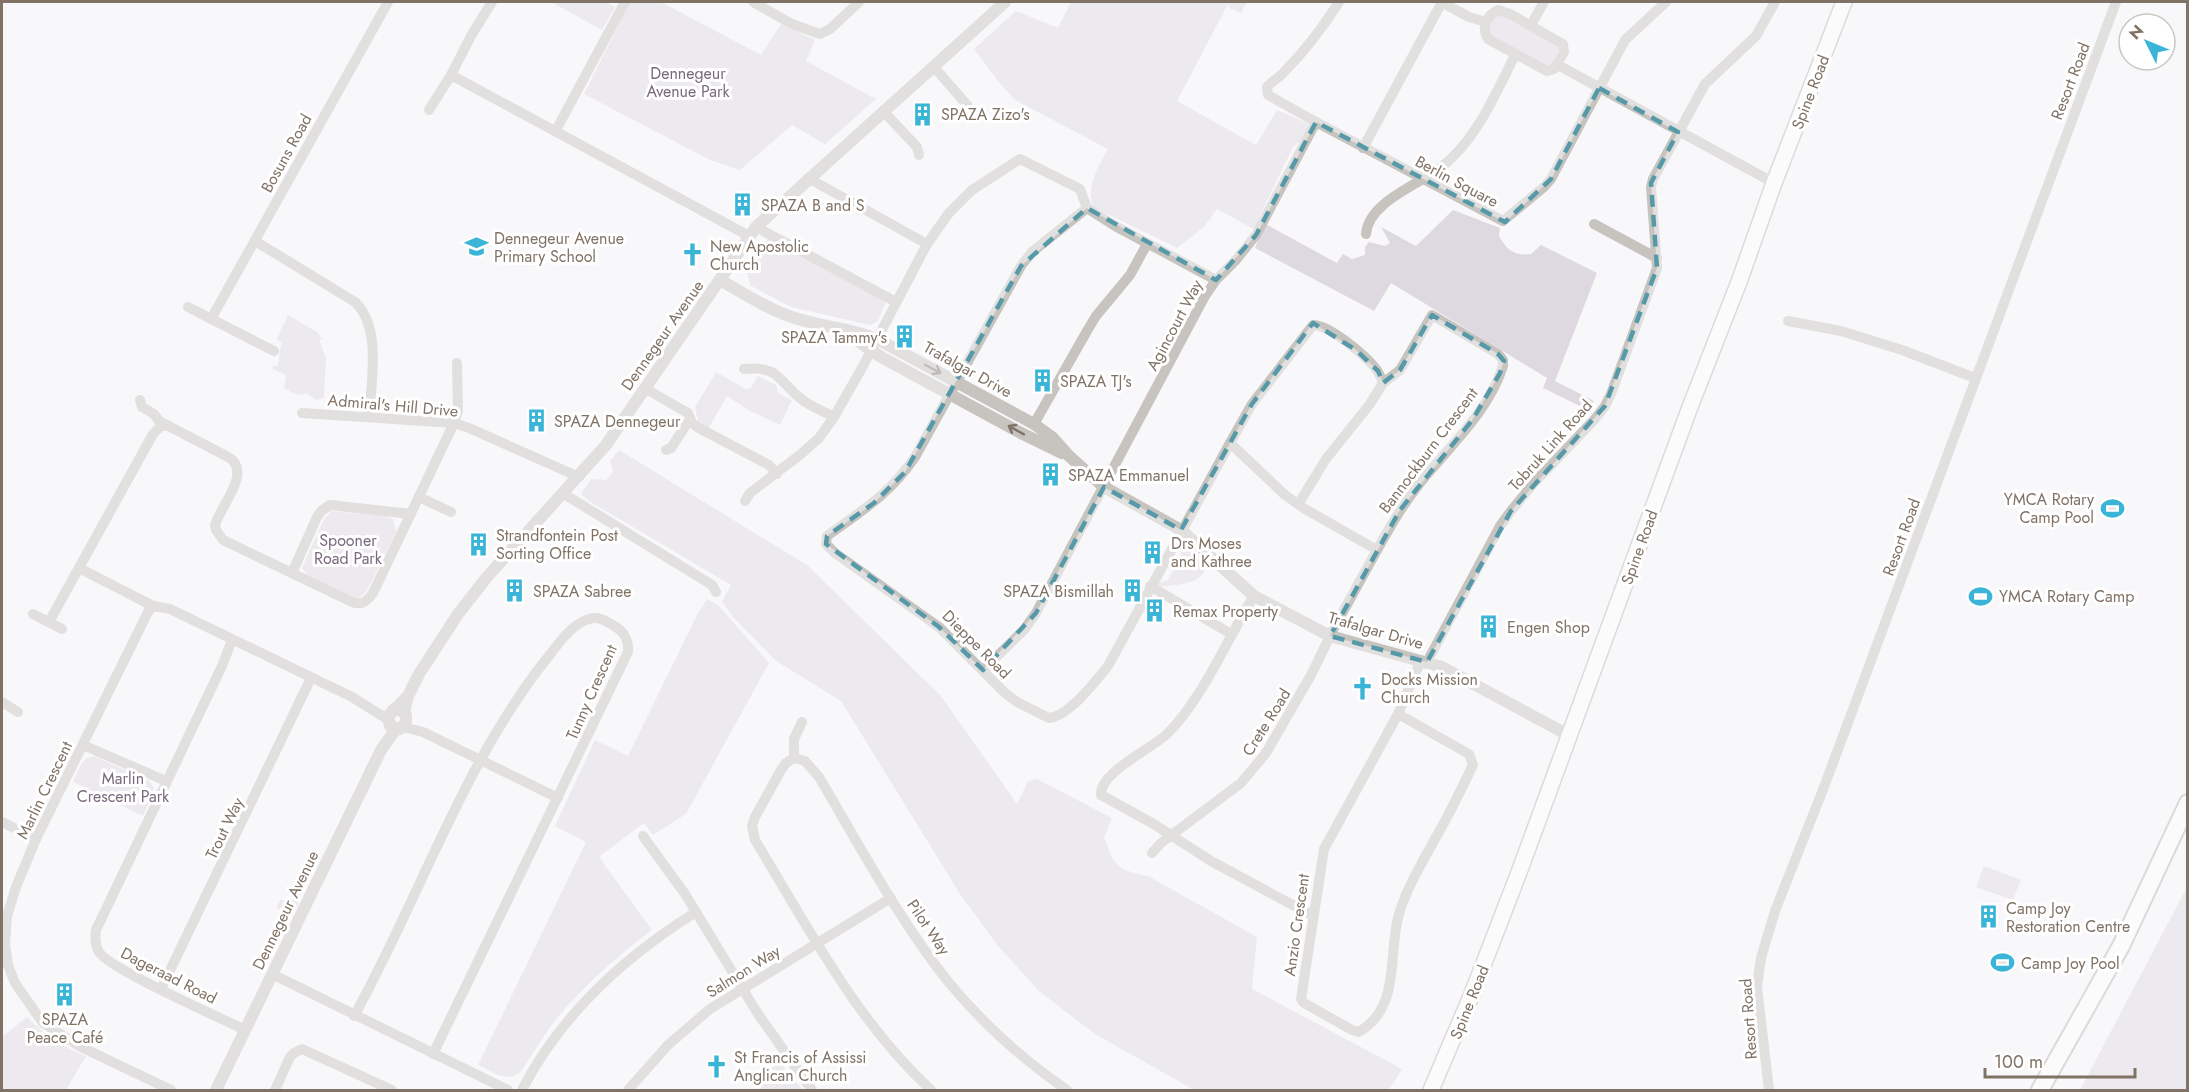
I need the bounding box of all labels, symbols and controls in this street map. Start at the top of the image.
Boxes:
north arrow [2117,12,2177,72]
text: N [2124,20,2149,45]
street label: Resort Road [2045,39,2096,123]
street label: Spine Road [1786,52,1835,133]
park label: Dennegeur Avenue Park [646,62,731,103]
building icon: SPAZA Zizo's [910,101,936,127]
place label: SPAZA Zizo's [941,103,1030,126]
street label: Bosuns Road [255,110,318,197]
street label: Berlin Square [1411,150,1502,213]
building icon: SPAZA B and S [730,192,756,218]
place label: SPAZA B and S [761,194,865,217]
place label: Dennegeur Avenue Primary School [494,227,624,268]
school or university icon: Dennegeur Avenue Primary School [463,234,489,260]
place label: New Apostolic Church [710,235,809,276]
church icon: New Apostolic Church [679,242,705,268]
street label: Dennegeur Avenue [616,275,709,395]
street label: Agincourt Way [1141,275,1209,375]
building icon: SPAZA Tammy's [892,324,918,350]
place label: SPAZA Tammy's [781,326,887,349]
street label: Trafalgar Drive [919,336,1016,403]
one-way arrow [923,364,941,375]
building icon: SPAZA TJ's [1029,368,1055,394]
place label: SPAZA TJ's [1060,370,1132,393]
street label: Bannockburn Crescent [1373,383,1483,518]
street label: Admiral's Hill Drive [327,388,459,423]
street label: Tobruk Link Road [1503,395,1598,496]
building icon: SPAZA Dennegeur [523,408,549,434]
place label: SPAZA Dennegeur [554,410,681,433]
one-way arrow [1008,424,1025,436]
building icon: SPAZA Emmanuel [1037,462,1063,488]
place label: SPAZA Emmanuel [1068,464,1189,487]
place label: YMCA Rotary Camp Pool [2004,488,2095,529]
street label: Resort Road [1877,495,1926,579]
sports icon: YMCA Rotary Camp Pool [2099,495,2125,521]
street label: Spine Road [1615,507,1664,588]
place label: Strandfontein Post Sorting Office [496,524,618,565]
park label: Spooner Road Park [314,529,383,570]
building icon: Strandfontein Post Sorting Office [465,531,491,557]
place label: Drs Moses and Kathree [1171,532,1252,573]
building icon: Drs Moses and Kathree [1140,539,1166,565]
building icon: SPAZA Sabree [502,578,528,604]
building icon: SPAZA Bismillah [1119,578,1145,604]
place label: SPAZA Sabree [533,580,631,603]
place label: SPAZA Bismillah [1003,580,1114,603]
sports icon: YMCA Rotary Camp [1968,583,1994,609]
place label: YMCA Rotary Camp [1999,585,2134,608]
building icon: Remax Property [1142,598,1168,624]
place label: Remax Property [1173,600,1279,623]
street label: Dieppe Road [937,605,1016,684]
street label: Trafalgar Drive [1326,606,1426,655]
building icon: Engen Shop [1476,614,1502,640]
place label: Engen Shop [1507,616,1590,639]
street label: Tunny Crescent [560,641,623,744]
place label: Docks Mission Church [1381,668,1478,709]
church icon: Docks Mission Church [1350,675,1376,701]
street label: Crete Road [1237,684,1296,761]
street label: Marlin Crescent [11,737,78,843]
park label: Marlin Crescent Park [77,767,170,808]
street label: Trout Way [200,793,250,863]
street label: Dennegeur Avenue [247,847,324,974]
street label: Anzio Crescent [1278,872,1315,978]
street label: Pilot Way [901,895,956,961]
place label: Camp Joy Restoration Centre [2006,897,2130,938]
building icon: Camp Joy Restoration Centre [1975,904,2001,930]
street label: Salmon Way [702,939,786,1003]
street label: Dageraad Road [117,941,221,1010]
sports icon: Camp Joy Pool [1990,950,2016,976]
place label: Camp Joy Pool [2021,952,2120,975]
street label: Spine Road [1444,962,1495,1043]
street label: Resort Road [1734,978,1763,1060]
building icon: SPAZA Peace Café [52,981,78,1007]
place label: SPAZA Peace Café [27,1008,103,1049]
scale bar [1985,1041,2135,1079]
place label: St Francis of Assissi Anglican Church [734,1046,867,1087]
text: 100 m [1994,1049,2043,1075]
church icon: St Francis of Assissi Anglican Church [703,1053,729,1079]

